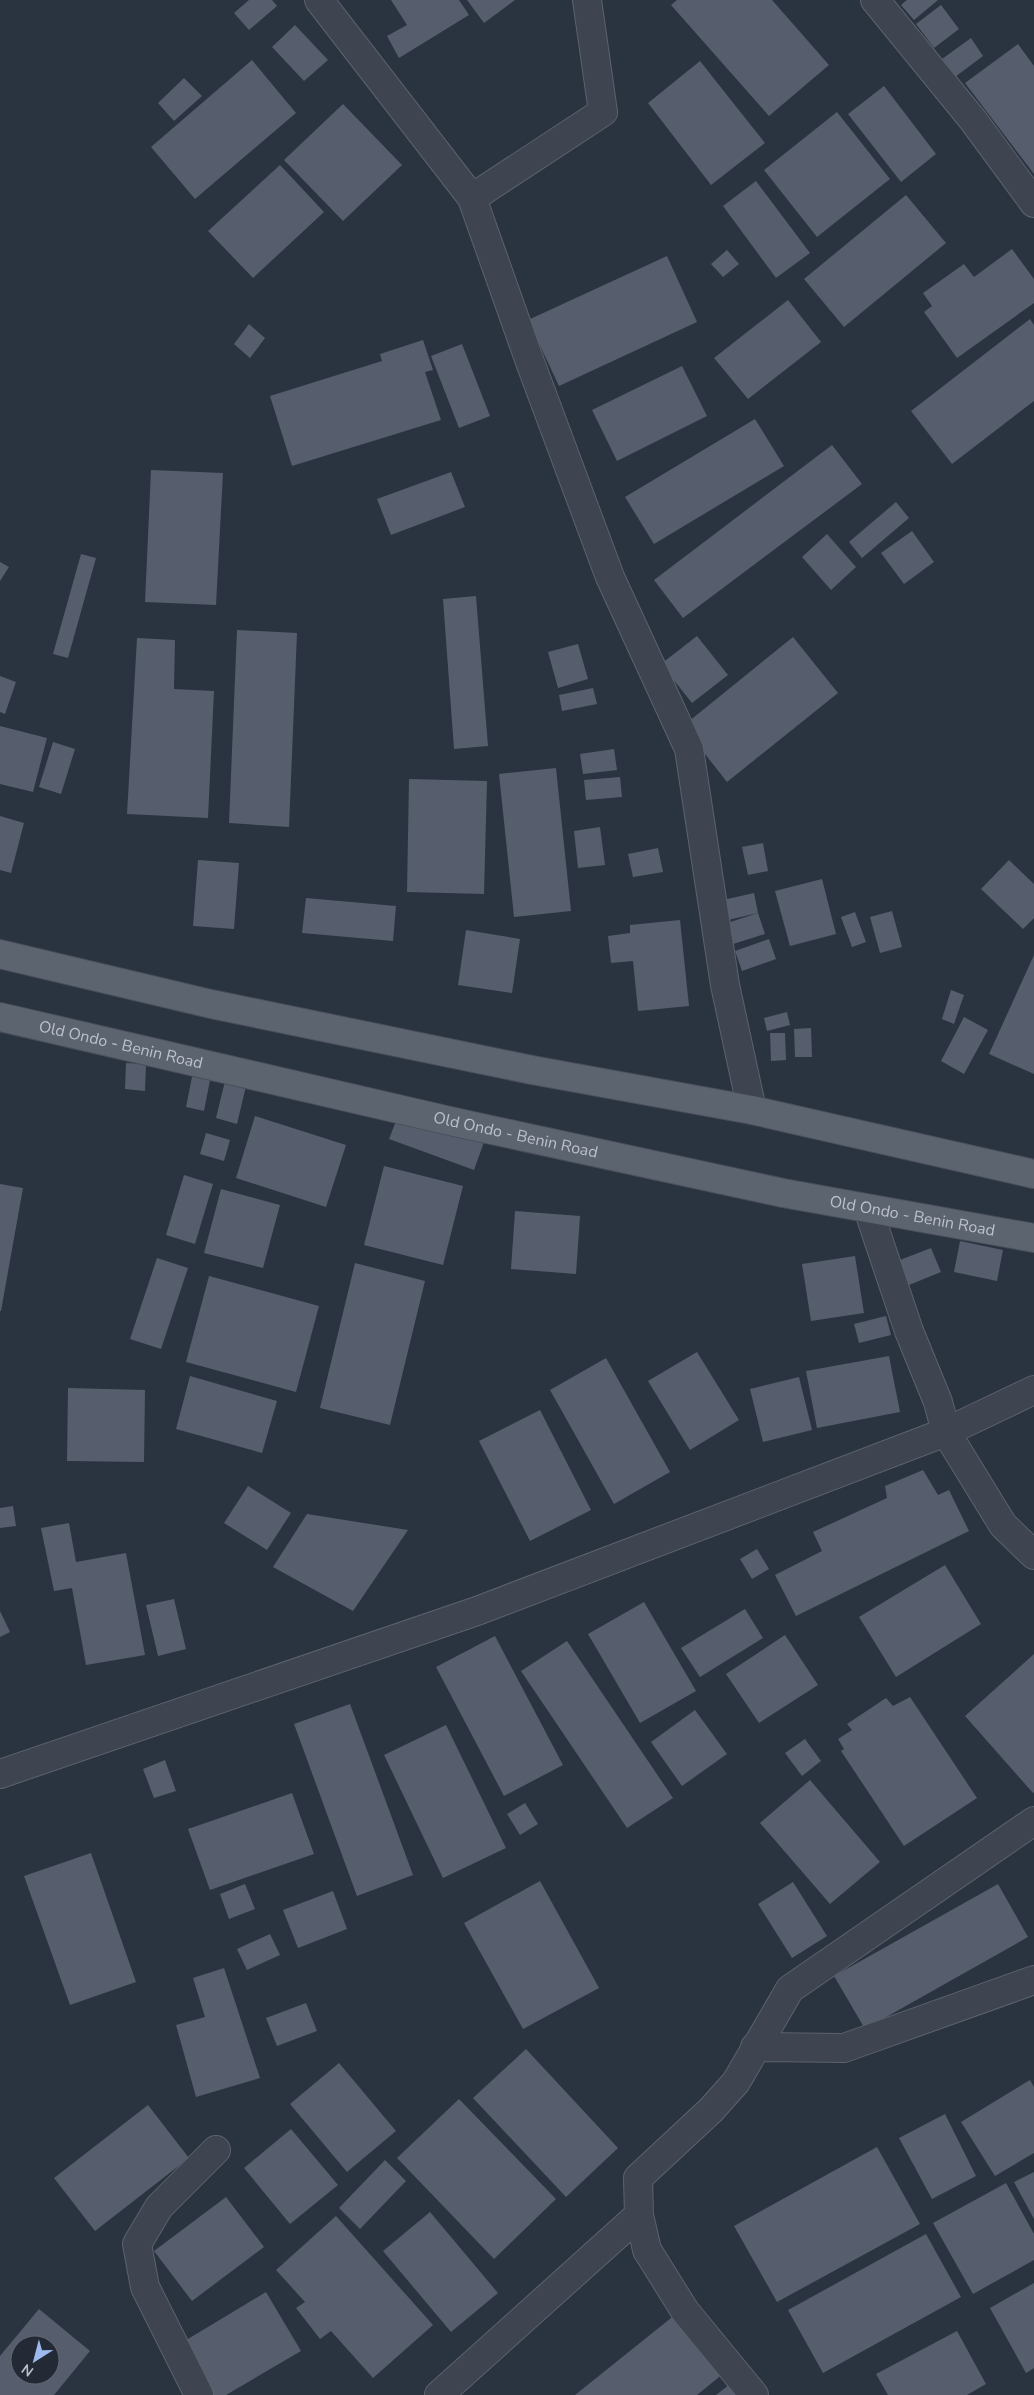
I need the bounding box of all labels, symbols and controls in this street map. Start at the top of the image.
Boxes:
street label: Old Ondo - Benin Road [37,1015,205,1075]
street label: Old Ondo - Benin Road [431,1107,600,1164]
street label: Old Ondo - Benin Road [828,1191,997,1242]
north arrow [10,2335,60,2385]
text: N [18,2359,37,2381]

